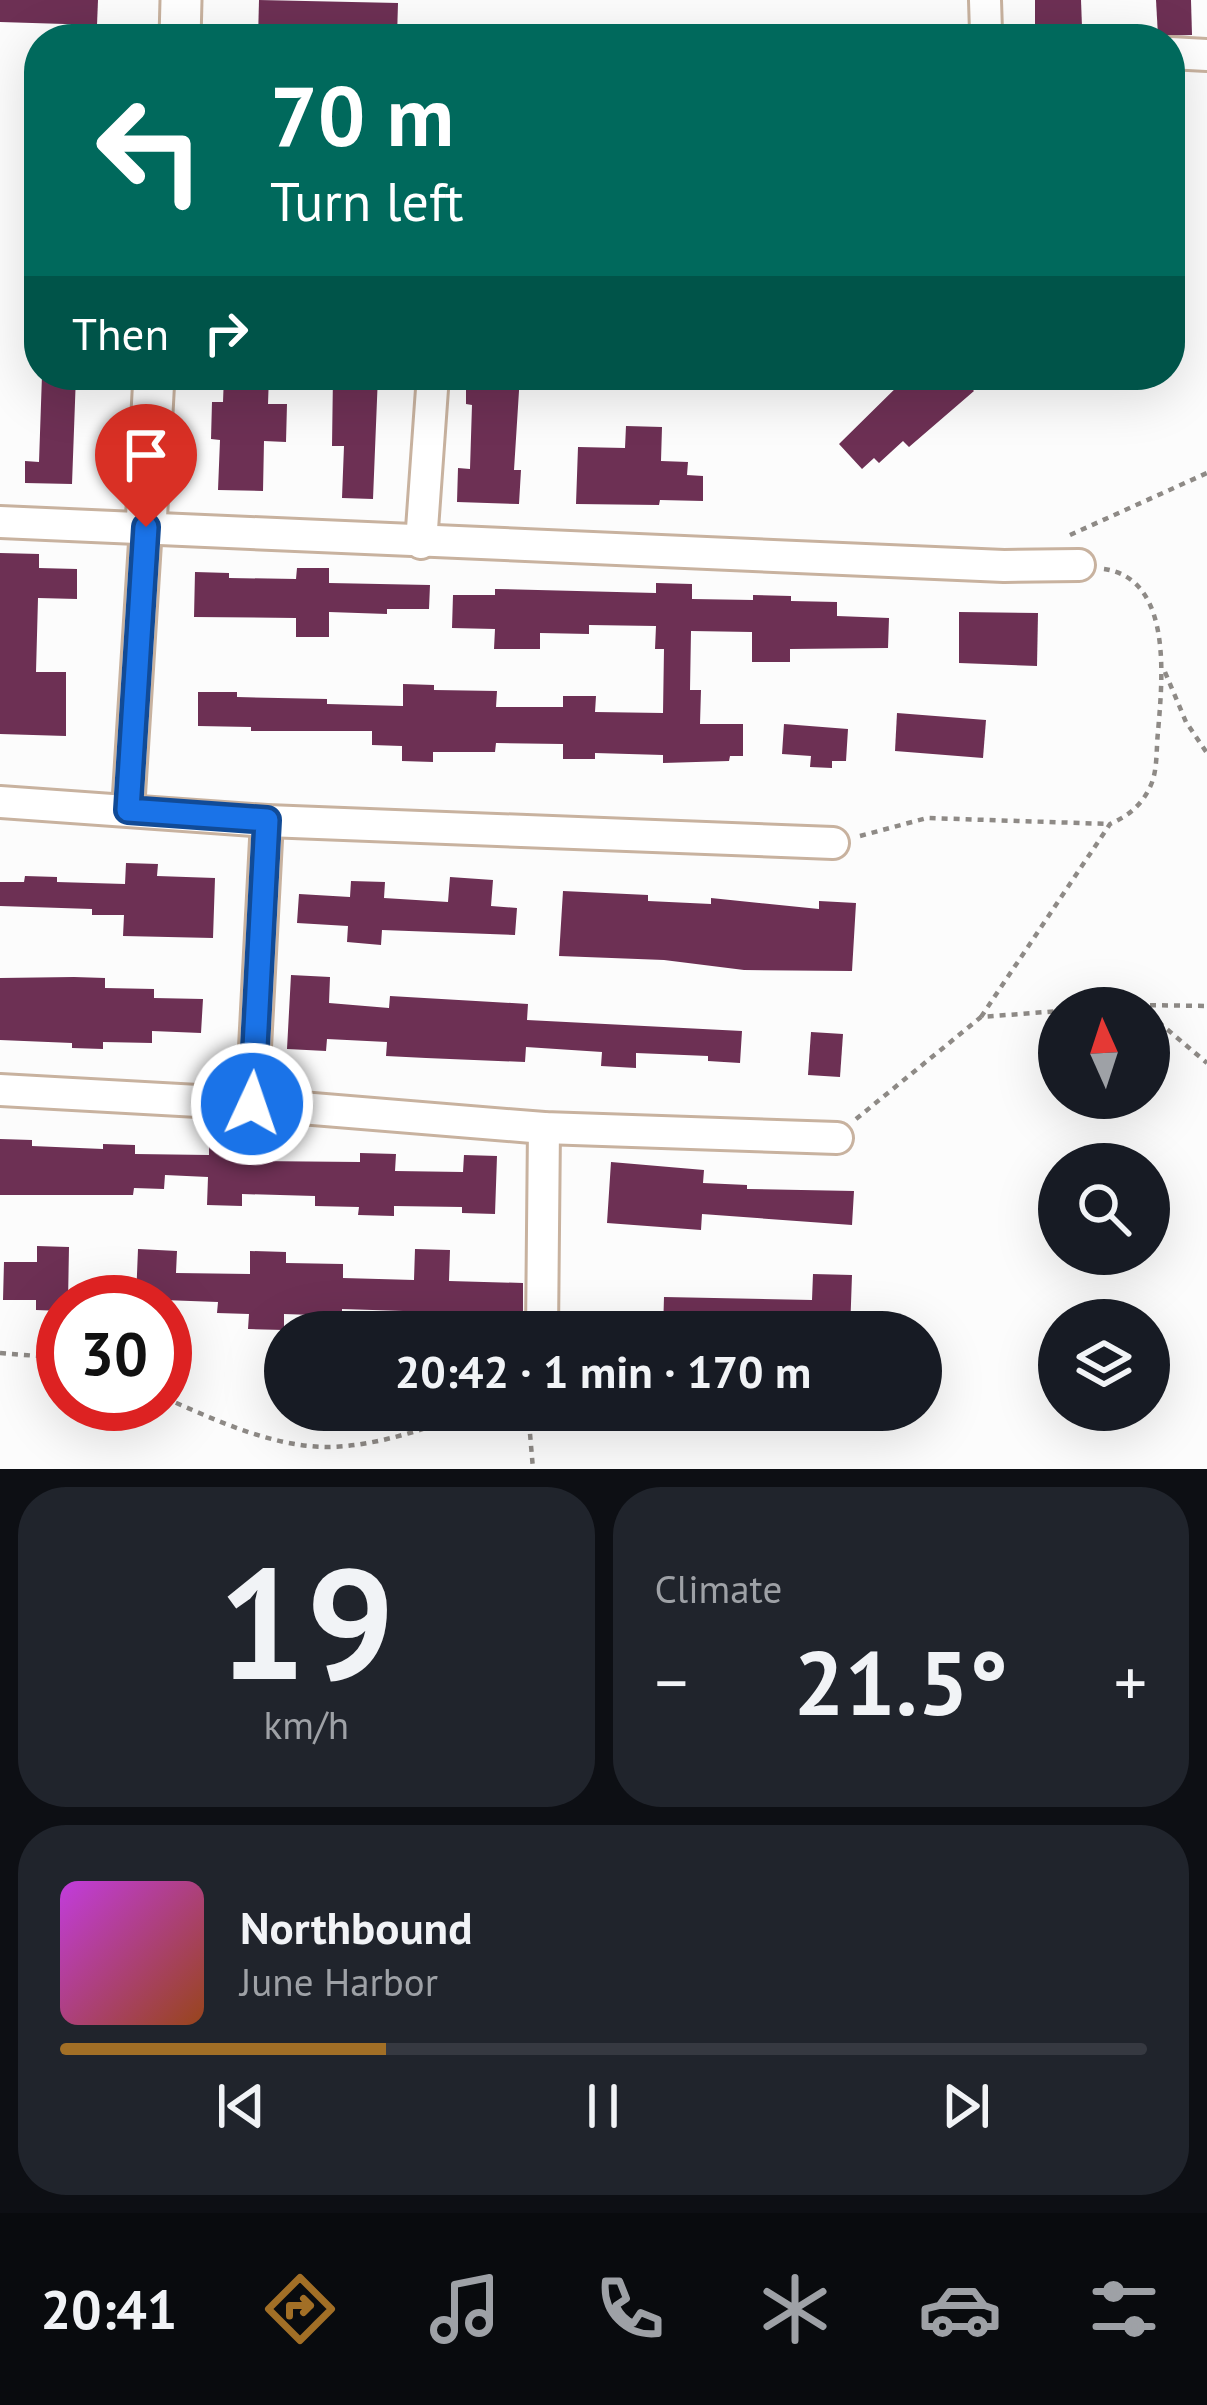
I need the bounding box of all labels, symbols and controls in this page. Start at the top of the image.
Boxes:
text: 70 m [270,60,454,169]
icon: left [72,72,228,228]
text: Turn left [270,166,464,236]
icon: right [193,300,259,366]
text: Then [72,304,169,362]
pin [95,404,197,527]
icon: arrive [113,422,179,488]
north arrow [1038,987,1170,1119]
map controls [1038,987,1170,1431]
position arrow [189,1041,315,1167]
button: search [1038,1143,1170,1275]
speed limit sign: 30 [36,1275,192,1431]
button: layers [1038,1299,1170,1431]
text: 20:42 · 1 min · 170 m [395,1342,811,1400]
text: 19 [218,1520,395,1722]
text: Climate [655,1563,782,1614]
text: 21.5° [793,1623,1008,1740]
text: − [655,1639,688,1724]
text: + [1114,1639,1147,1724]
text: km/h [264,1699,349,1750]
text: Northbound [240,1898,472,1956]
text: June Harbor [240,1956,438,2007]
icon: previous [208,2073,274,2139]
icon: pause [570,2073,636,2139]
icon: next [933,2073,999,2139]
icon: directions [258,2267,342,2351]
icon: music [423,2267,507,2351]
icon: phone [588,2267,672,2351]
icon: climate [753,2267,837,2351]
icon: car [918,2267,1002,2351]
icon: filters [1082,2267,1166,2351]
text: 20:41 [40,2274,177,2344]

